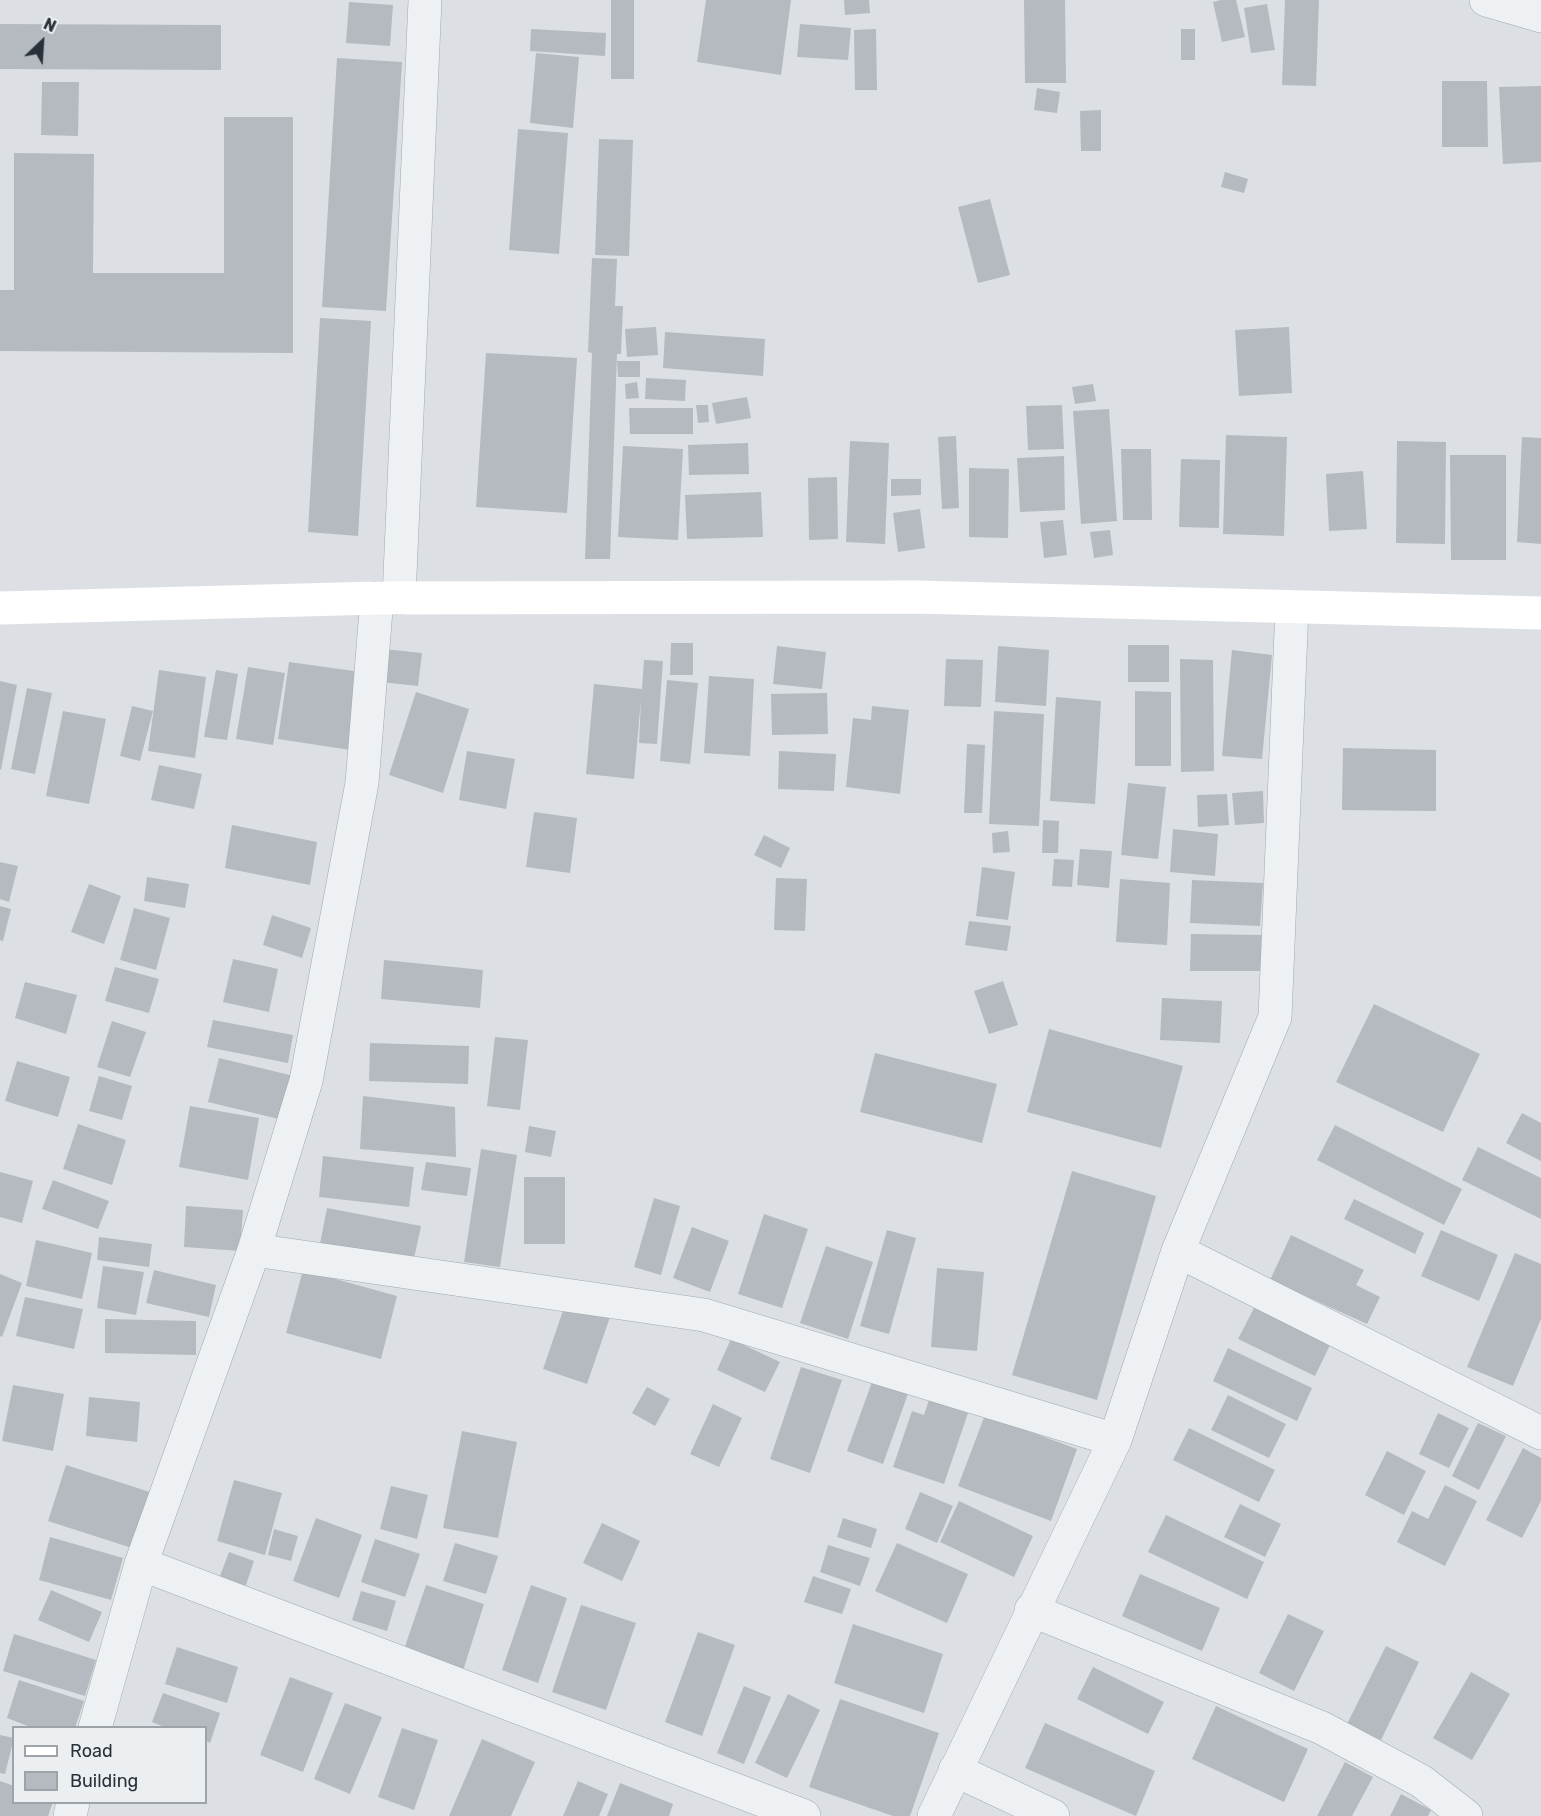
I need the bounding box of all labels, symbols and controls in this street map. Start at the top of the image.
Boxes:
north arrow [12,12,72,72]
text: N [41,14,59,36]
legend [12,1726,207,1804]
text: Road [70,1740,113,1762]
text: Building [70,1770,138,1792]

